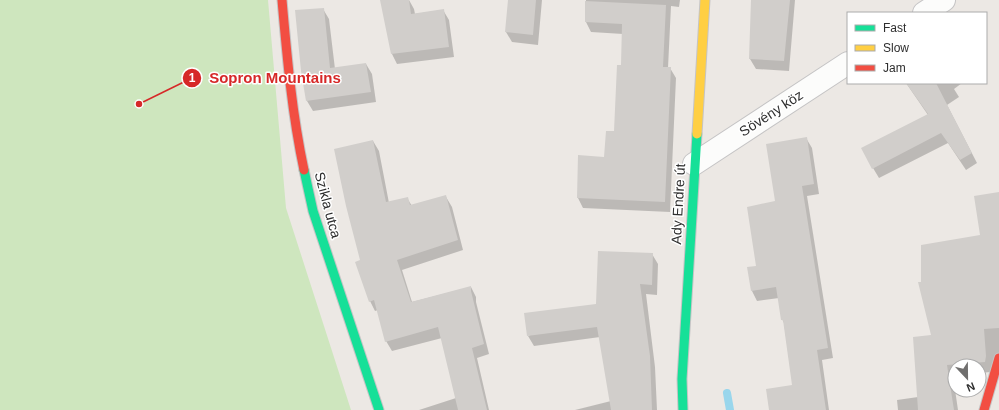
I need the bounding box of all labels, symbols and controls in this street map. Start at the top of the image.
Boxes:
legend [847,12,987,84]
text: Fast [883,21,907,35]
text: Slow [883,41,909,55]
text: Jam [883,61,906,75]
callout: Sopron Mountains [182,64,349,91]
text: Sopron Mountains [209,69,341,86]
text: 1 [189,71,196,85]
street label: Sövény köz [736,87,806,139]
street label: Ady Endre út [668,163,688,245]
street label: Szikla utca [312,170,345,240]
north arrow [947,358,987,398]
text: N [965,380,977,394]

